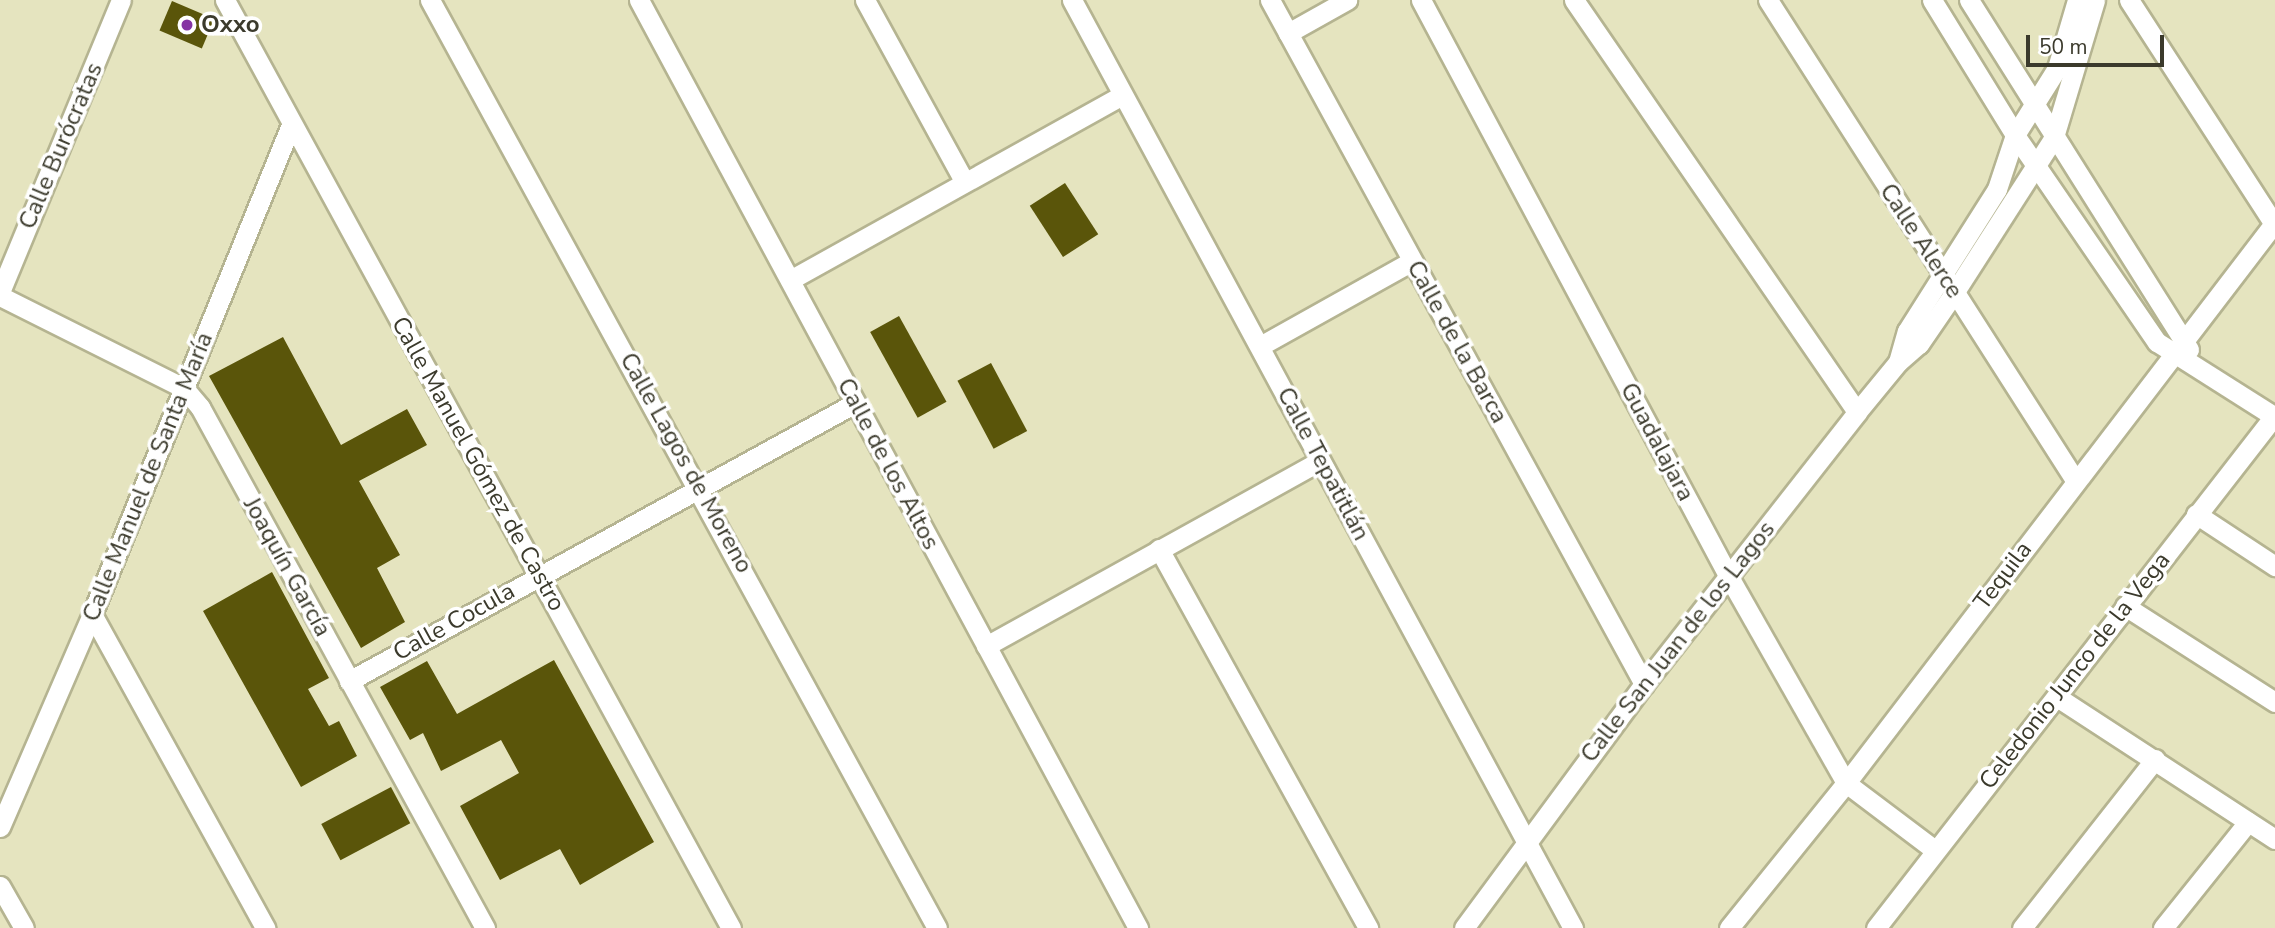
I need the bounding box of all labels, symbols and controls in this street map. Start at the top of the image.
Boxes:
place label: Oxxo [201,11,260,39]
marker: Oxxo [179,17,195,33]
scale bar [2030,21,2168,65]
text: 50 m [2039,33,2088,61]
street label: Calle Burócratas [13,58,109,234]
street label: Calle Alerce [1873,178,1969,304]
street label: Calle de la Barca [1400,256,1514,428]
street label: Calle Manuel Gómez de Castro [385,312,571,616]
street label: Calle Manuel de Santa María [77,328,219,626]
street label: Calle Lagos de Moreno [613,348,759,578]
street label: Calle de los Altos [831,373,945,555]
street label: Guadalajara [1614,378,1700,506]
street label: Calle Tepatitlán [1271,382,1375,546]
street label: Joaquín García [237,492,337,642]
street label: Calle San Juan de los Lagos [1575,516,1781,768]
street label: Tequila [1968,536,2038,616]
street label: Celedonio Junco de la Vega [1974,547,2176,795]
street label: Calle Cocula [388,577,520,667]

